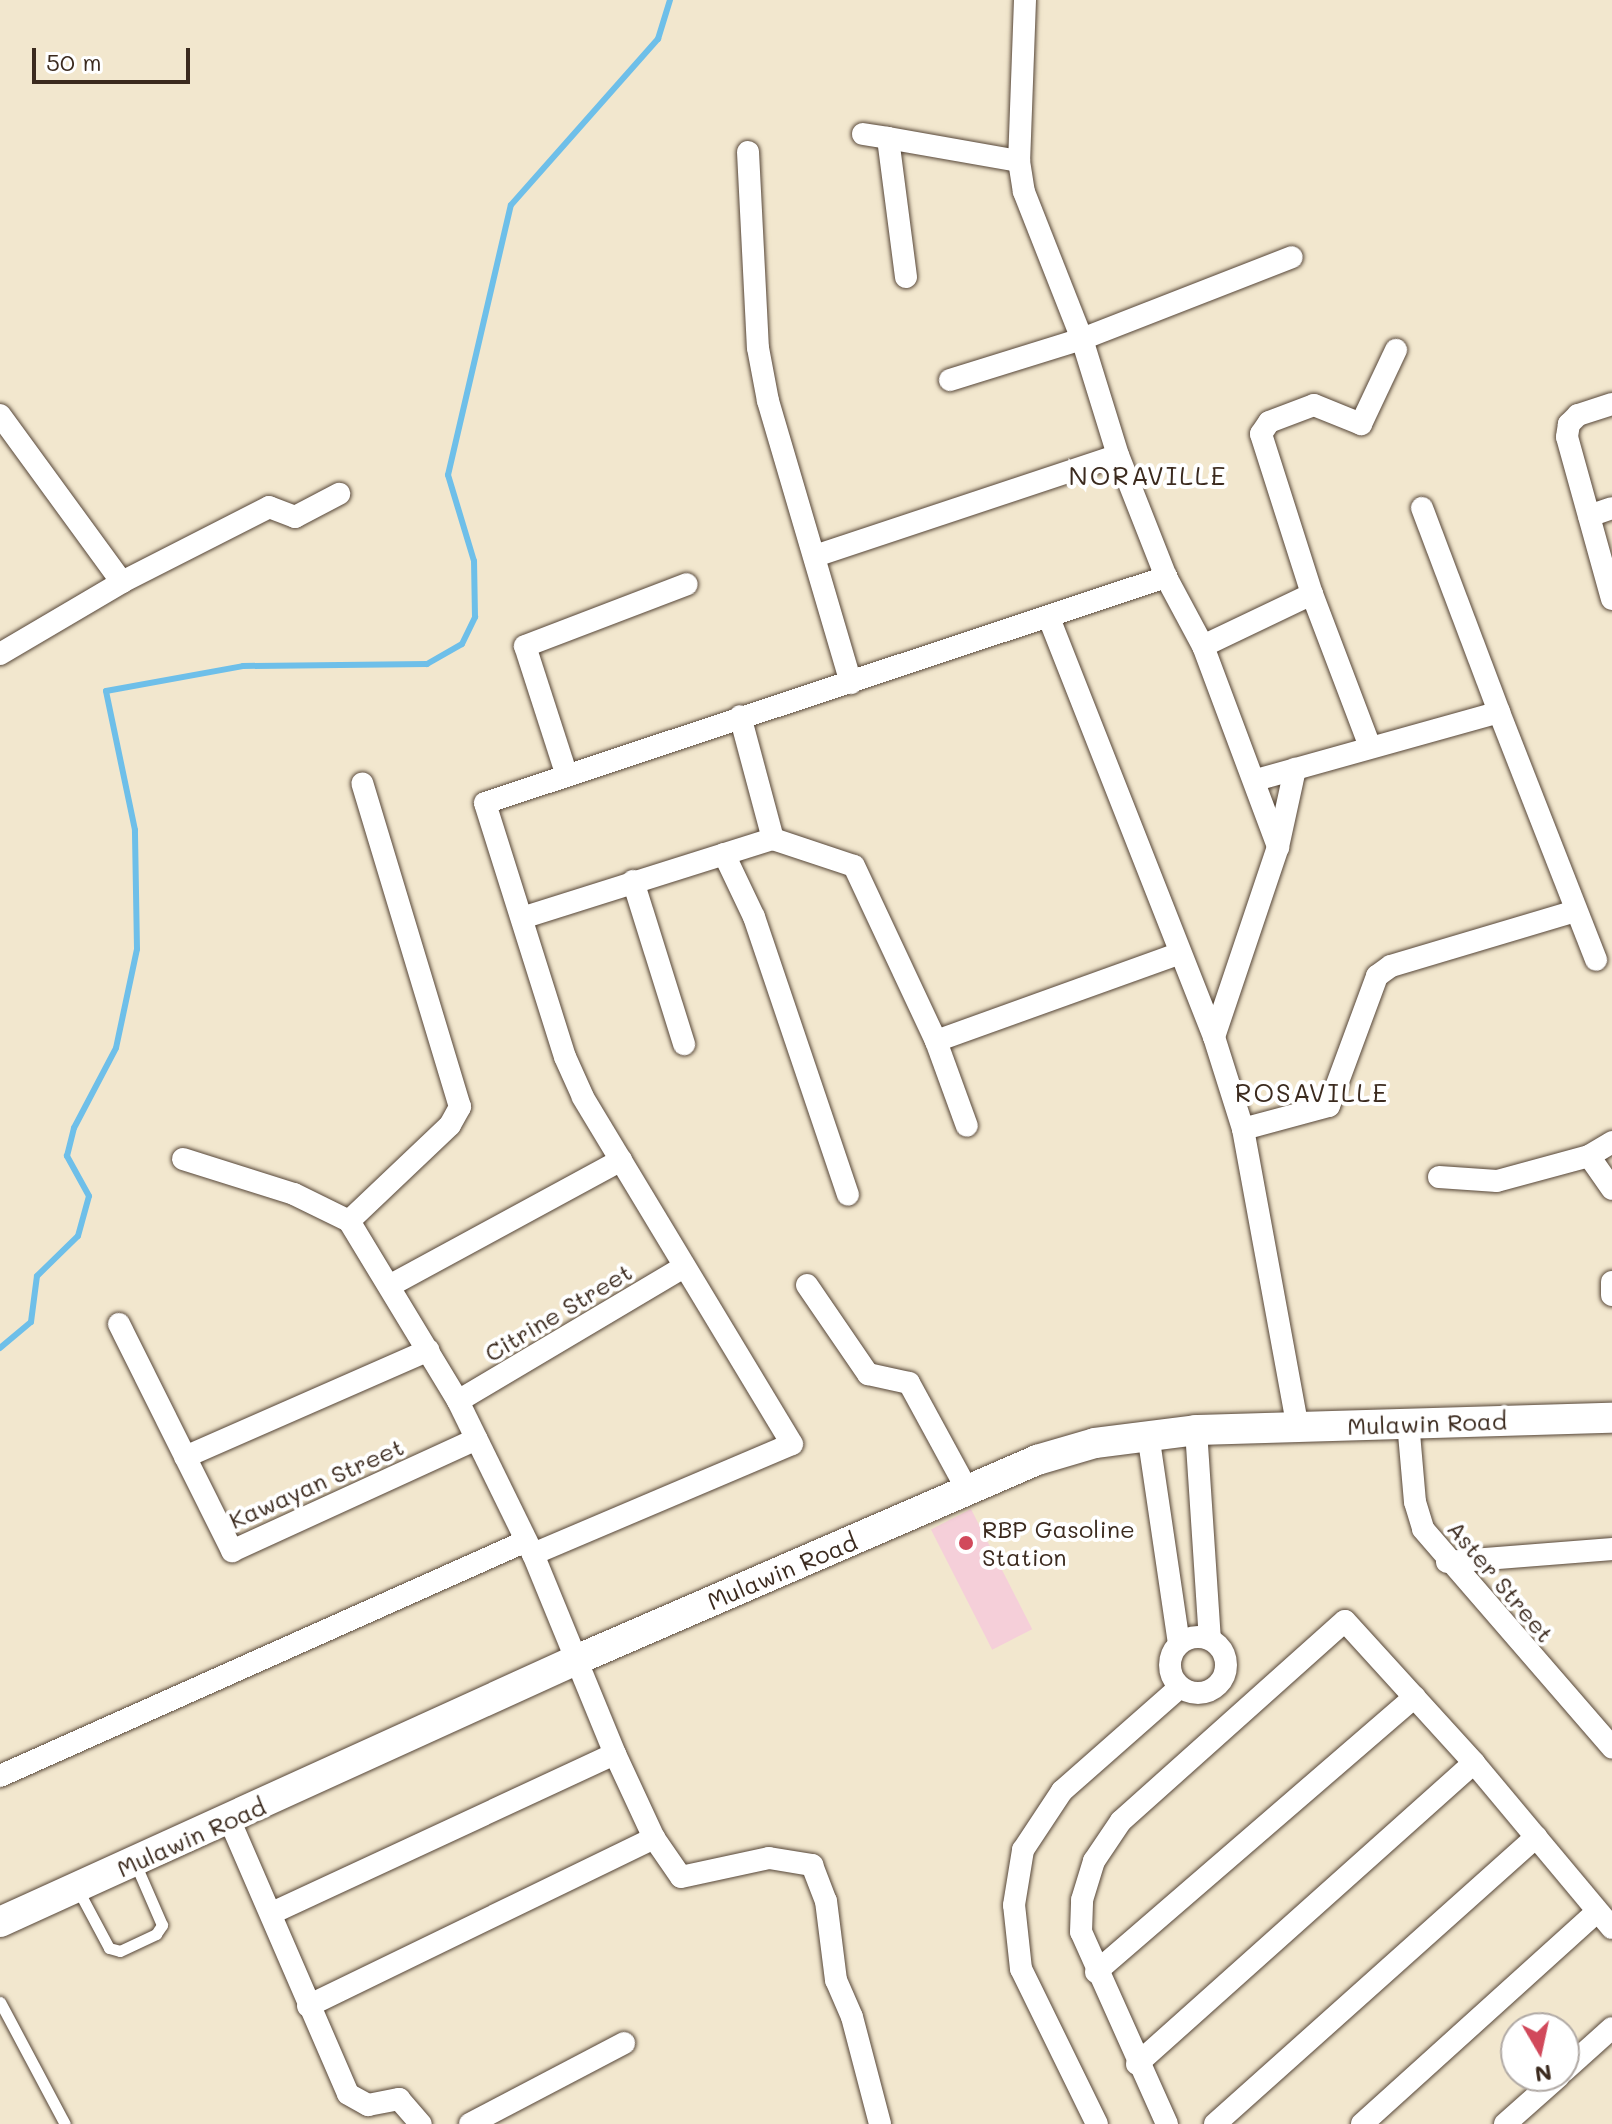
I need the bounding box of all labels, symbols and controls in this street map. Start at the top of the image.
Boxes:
scale bar [36,32,194,82]
text: 50 m [46,46,102,77]
district label: NORAVILLE [1069,460,1227,492]
district label: ROSAVILLE [1235,1077,1389,1109]
street label: Citrine Street [479,1257,637,1367]
street label: Mulawin Road [1347,1406,1507,1440]
street label: Kawayan Street [224,1432,408,1534]
street label: Aster Street [1442,1514,1560,1648]
place label: RBP Gasoline Station [982,1515,1135,1571]
street label: Mulawin Road [703,1526,861,1616]
marker: RBP Gasoline Station [957,1534,975,1552]
street label: Mulawin Road [112,1791,270,1883]
north arrow [1500,2012,1580,2092]
text: N [1533,2059,1554,2090]

